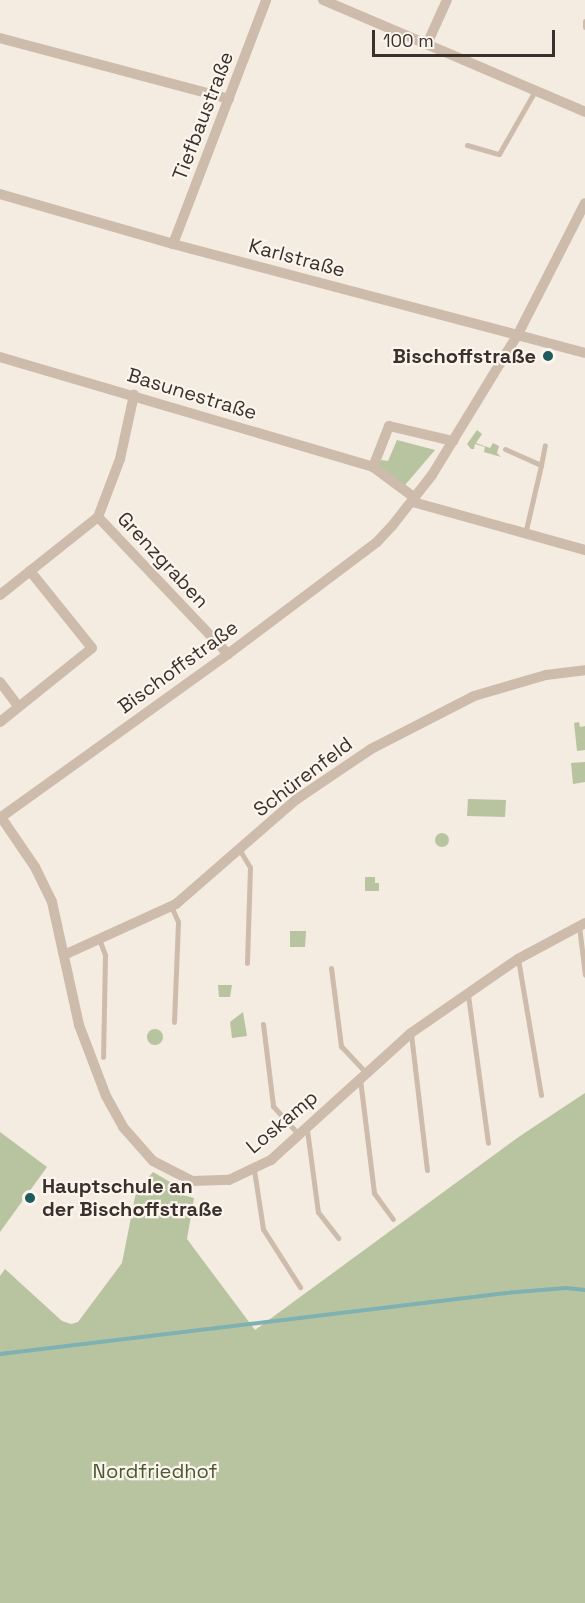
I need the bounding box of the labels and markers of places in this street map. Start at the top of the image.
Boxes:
place label: Bischoffstraße [393,344,536,368]
marker: Bischoffstraße [541,349,555,363]
place label: Hauptschule an der Bischoffstraße [42,1174,223,1221]
marker: Hauptschule an der Bischoffstraße [23,1191,37,1205]

